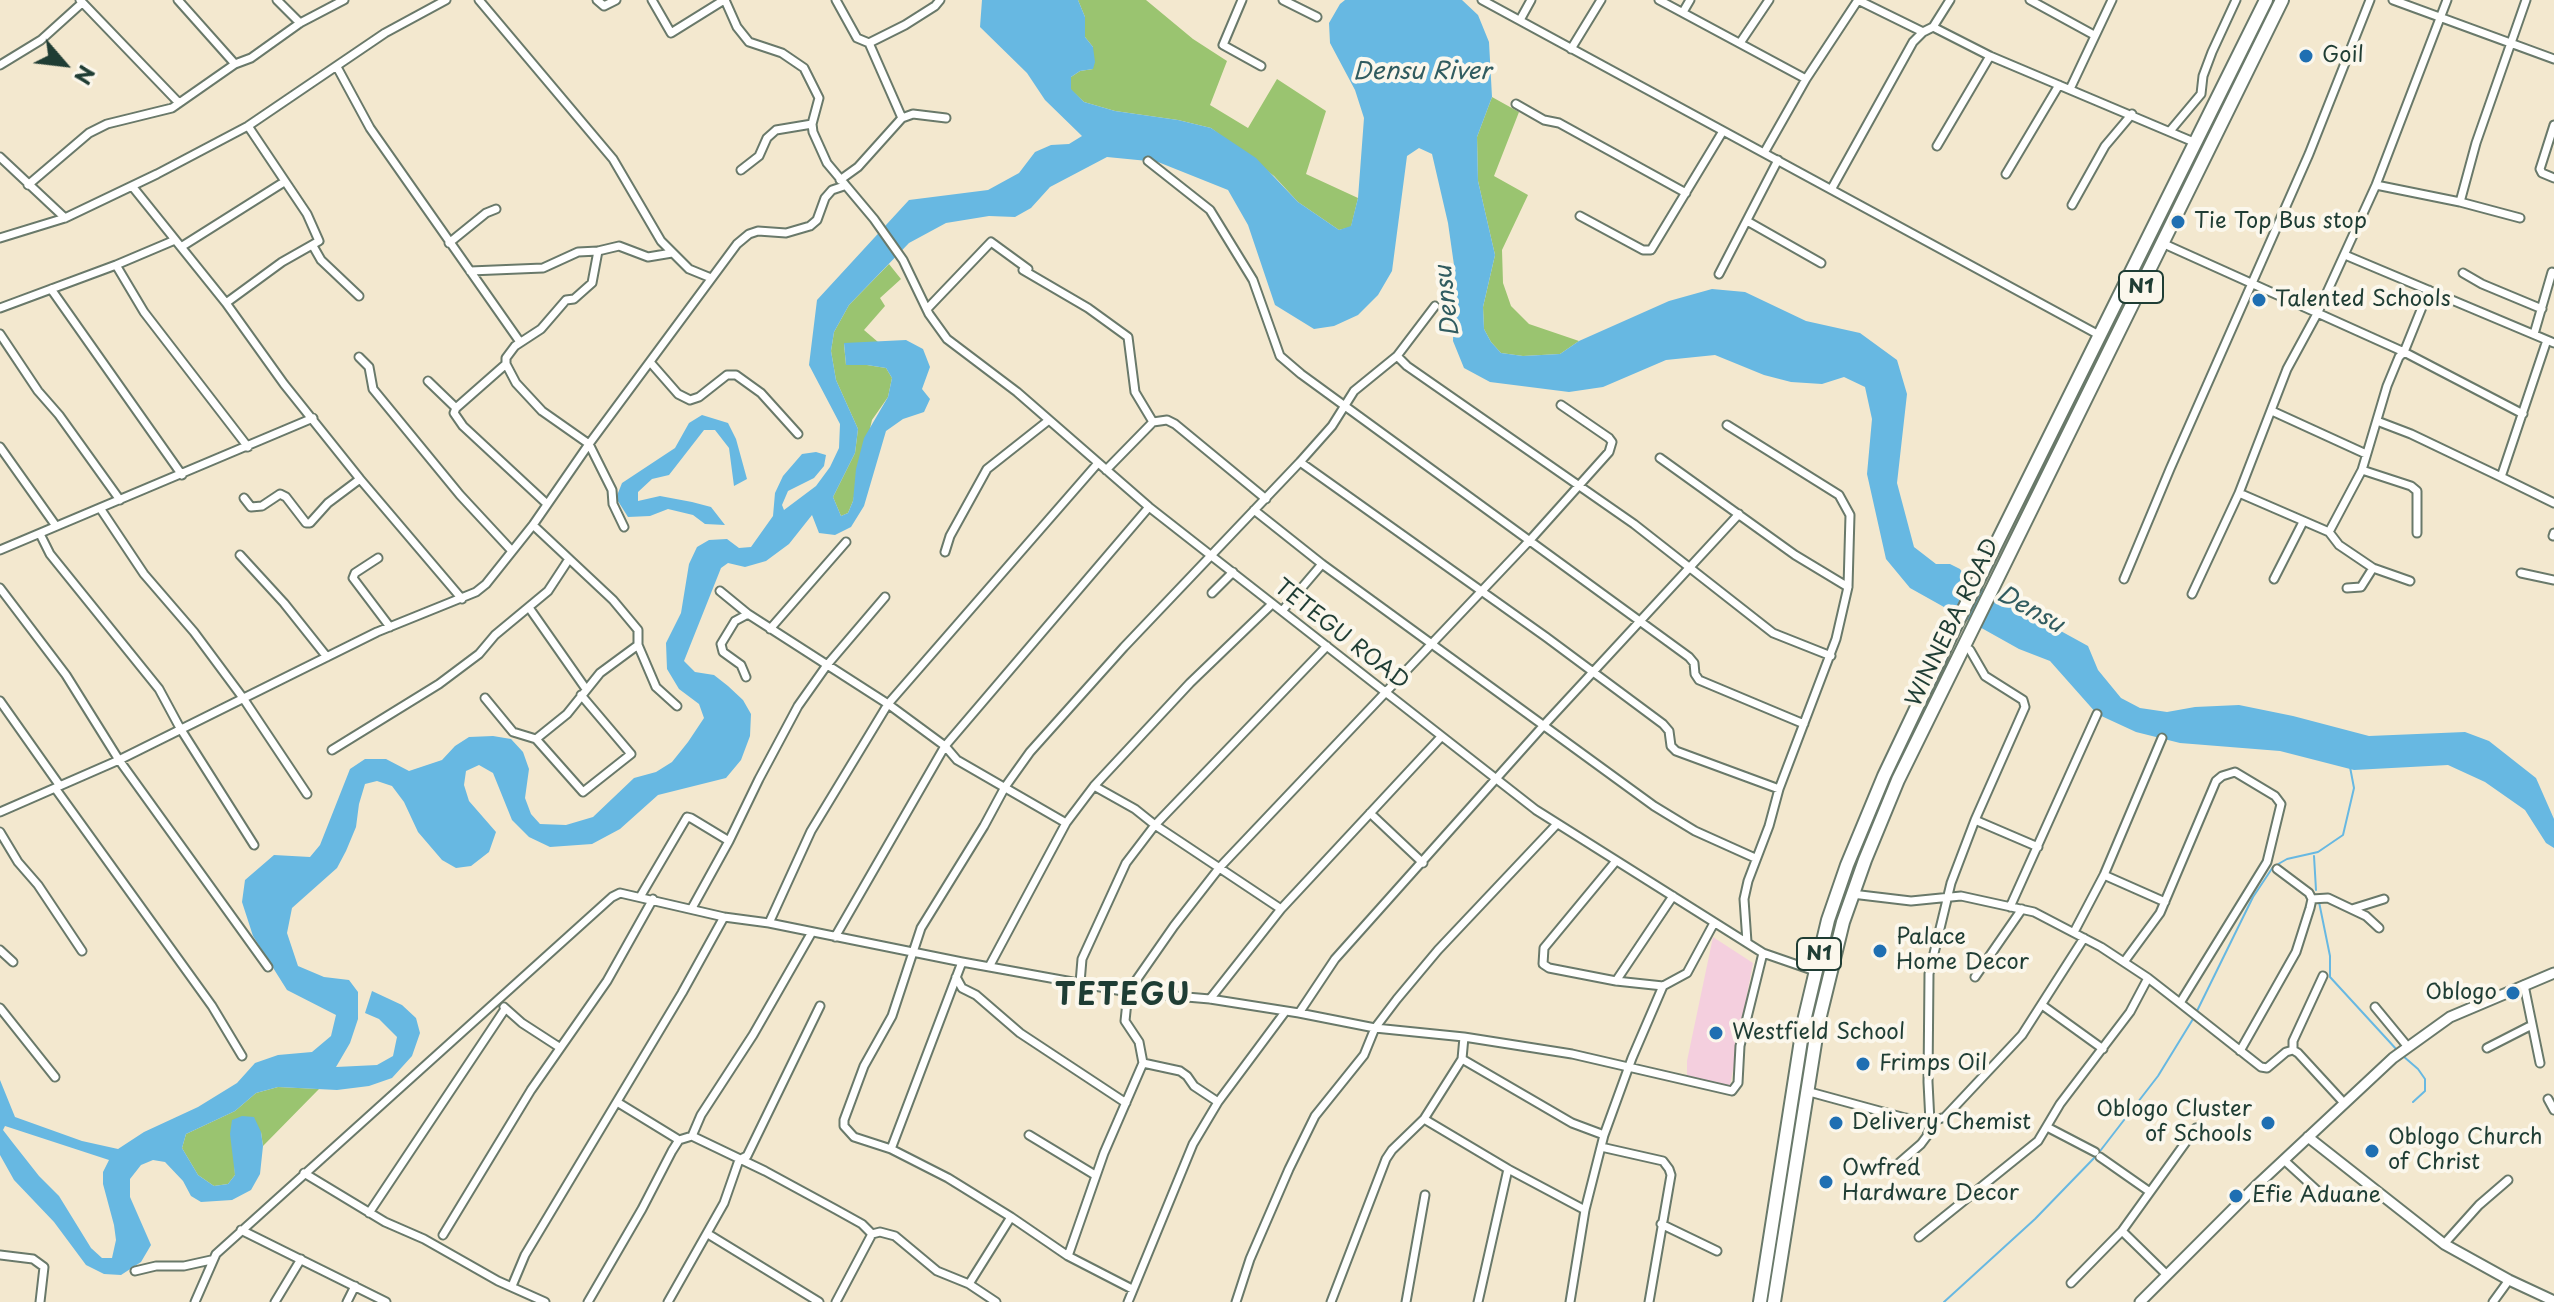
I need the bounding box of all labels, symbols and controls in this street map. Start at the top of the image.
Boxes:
north arrow [24,24,104,104]
place label: Goil [2322,43,2364,69]
marker: Goil [2297,47,2315,65]
water label: Densu River [1353,58,1491,86]
text: N [67,60,104,91]
place label: Tie Top Bus stop [2194,209,2367,235]
marker: Tie Top Bus stop [2169,213,2187,231]
water label: Densu [1430,264,1466,338]
road number: N1 [2119,271,2163,303]
place label: Talented Schools [2275,287,2451,313]
marker: Talented Schools [2250,291,2268,309]
street label: WINNEBA ROAD [1901,535,2005,711]
street label: TETEGU ROAD [1268,574,1414,696]
water label: Densu [1992,580,2068,640]
place label: Palace Home Decor [1896,925,2029,976]
road number: N1 [1797,938,1841,970]
marker: Palace Home Decor [1871,942,1889,960]
district label: TETEGU [1056,979,1190,1015]
place label: Oblogo [2425,980,2497,1006]
marker: Oblogo [2504,984,2522,1002]
place label: Westfield School [1732,1020,1905,1046]
marker: Westfield School [1707,1024,1725,1042]
place label: Frimps Oil [1879,1051,1987,1077]
marker: Frimps Oil [1854,1055,1872,1073]
place label: Oblogo Cluster of Schools [2096,1097,2252,1148]
place label: Delivery Chemist [1852,1110,2031,1136]
marker: Delivery Chemist [1827,1114,1845,1132]
marker: Oblogo Cluster of Schools [2259,1114,2277,1132]
place label: Oblogo Church of Christ [2388,1125,2543,1176]
marker: Oblogo Church of Christ [2363,1142,2381,1160]
place label: Owfred Hardware Decor [1842,1156,2019,1208]
marker: Owfred Hardware Decor [1817,1173,1835,1191]
place label: Efie Aduane [2252,1183,2381,1209]
marker: Efie Aduane [2227,1187,2245,1205]

